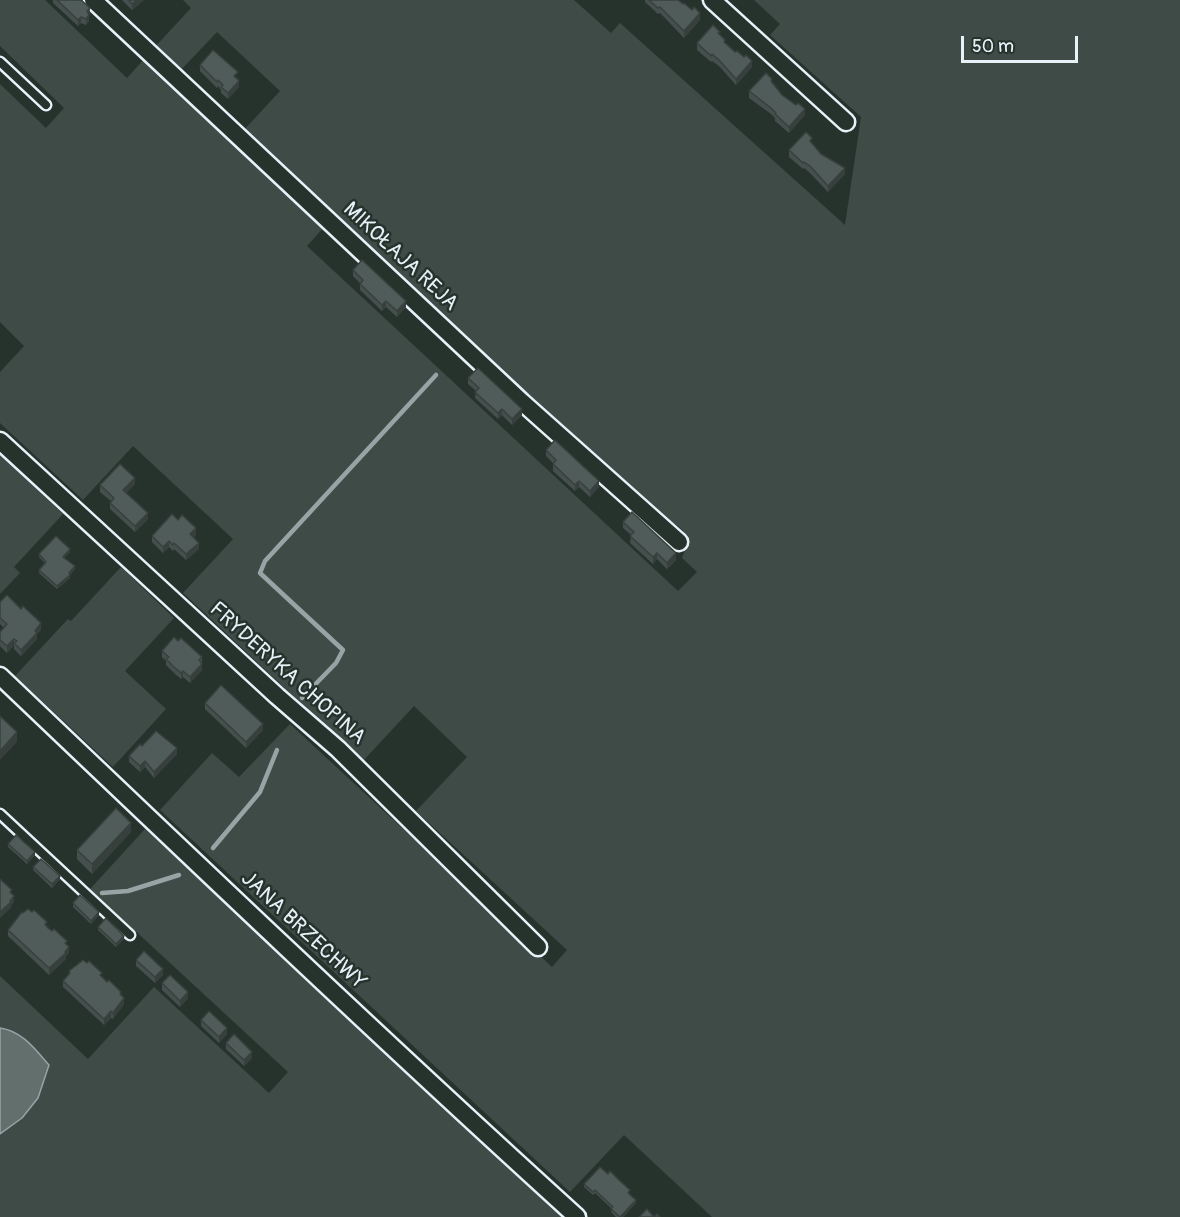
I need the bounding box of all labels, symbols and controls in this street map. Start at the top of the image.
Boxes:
scale bar [964,24,1081,62]
text: 50 m [972,35,1014,58]
street label: MIKOŁAJA REJA [337,197,463,317]
street label: FRYDERYKA CHOPINA [204,597,370,751]
street label: JANA BRZECHWY [235,867,371,995]

